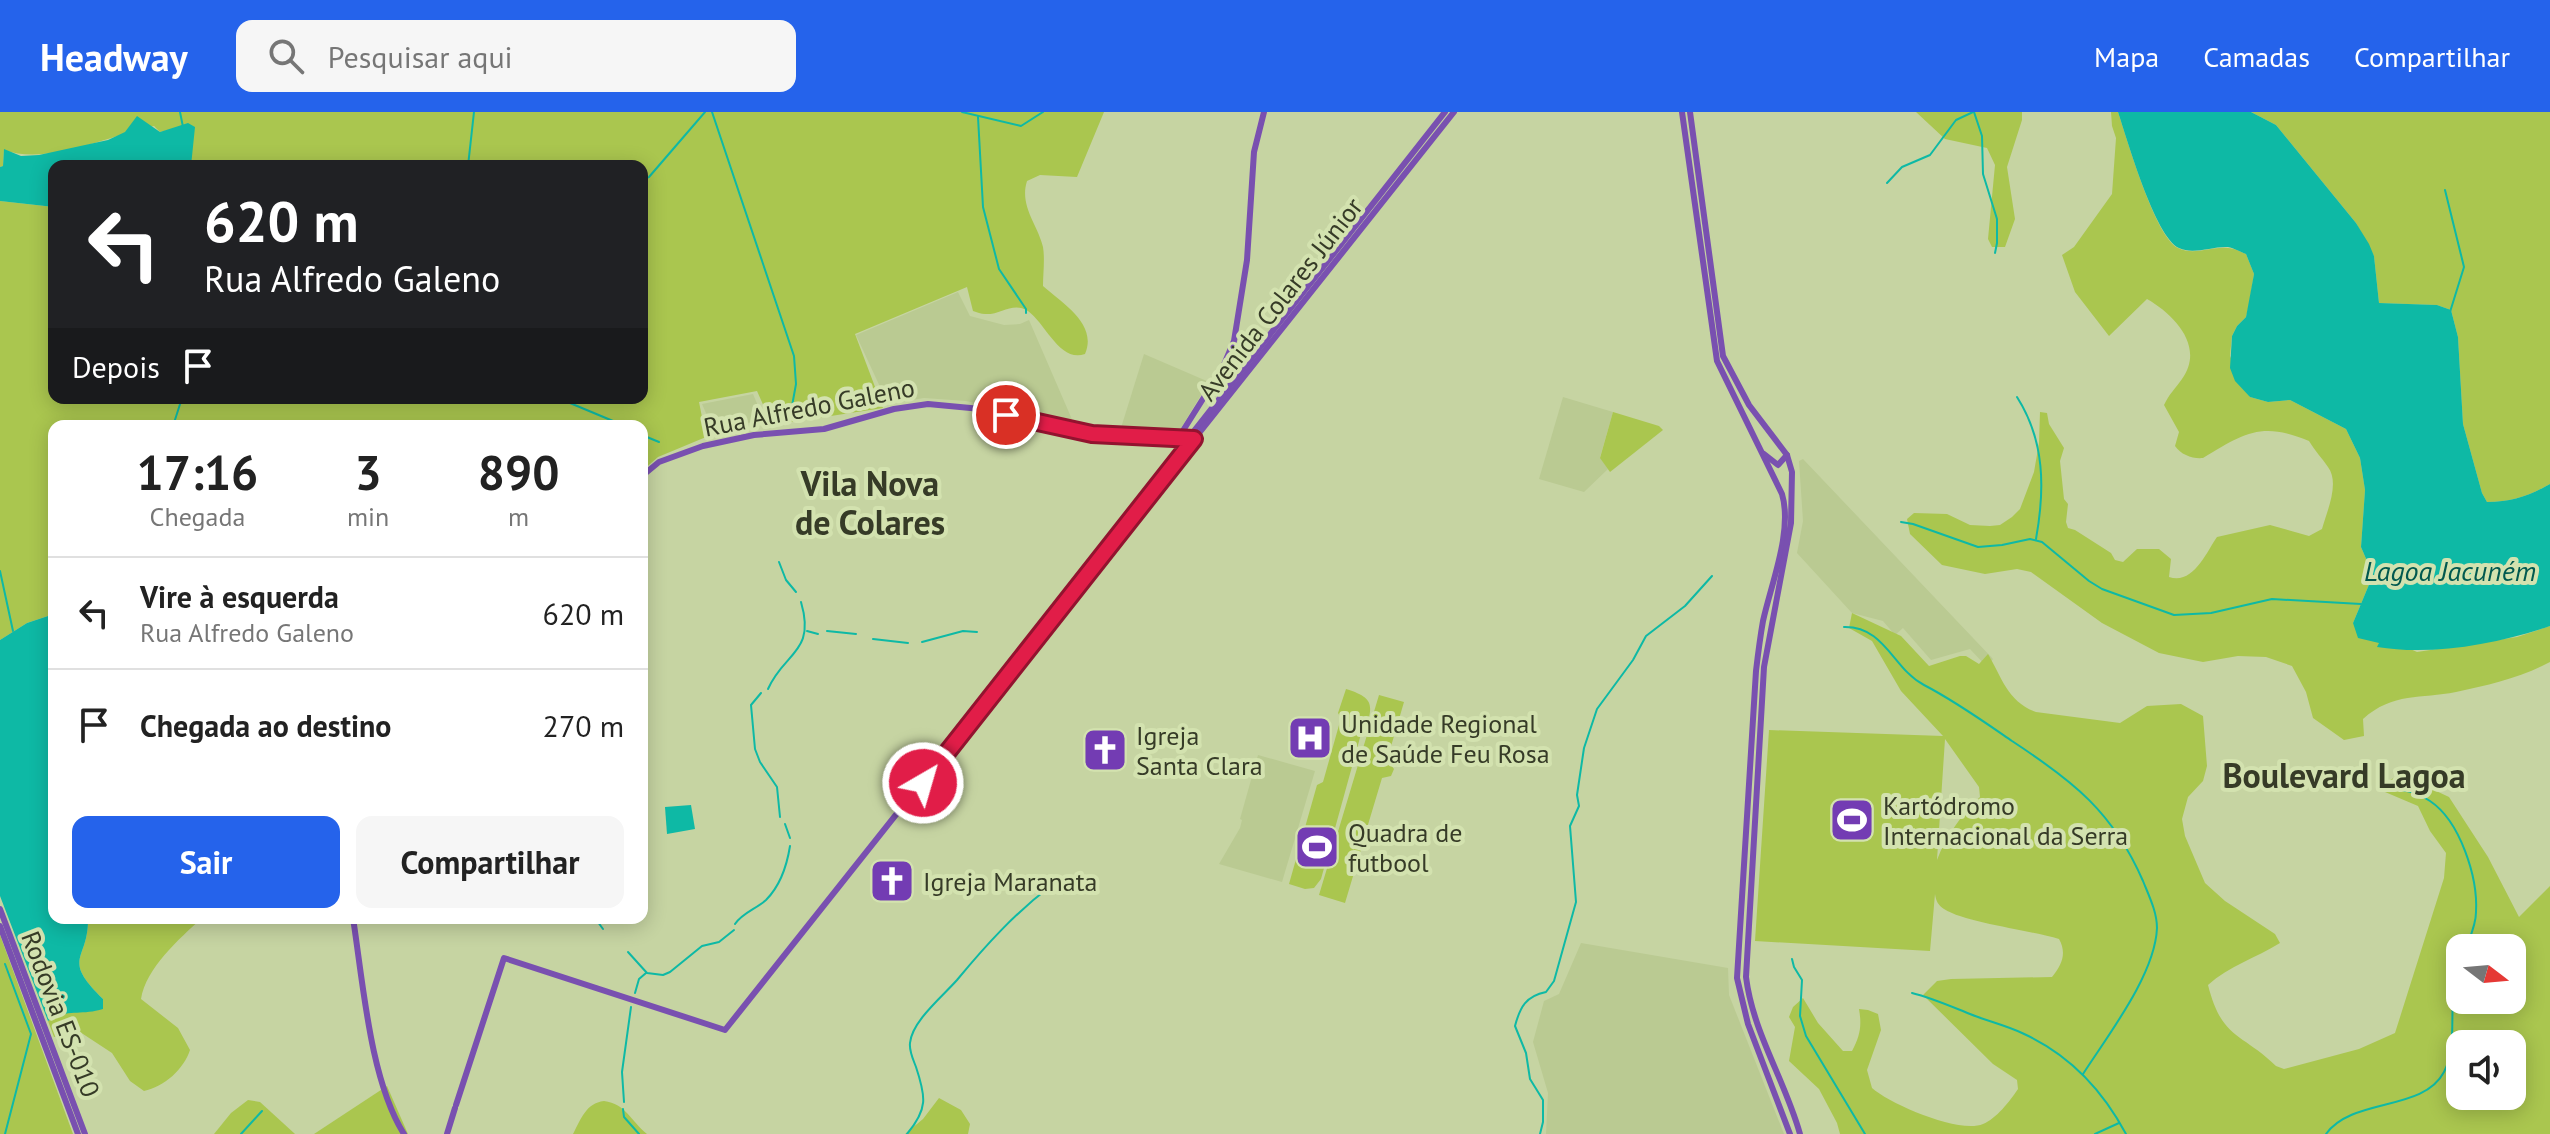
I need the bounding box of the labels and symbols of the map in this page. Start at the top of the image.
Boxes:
street label: Avenida Colares Júnior [1190,191,1370,407]
street label: Rua Alfredo Galeno [701,370,917,444]
pin [972,381,1040,449]
district label: Vila Nova de Colares [795,461,945,544]
water label: Lagoa Jacuném [2364,552,2536,589]
place label: Unidade Regional de Saúde Feu Rosa [1341,707,1550,770]
hospital icon: Unidade Regional de Saúde Feu Rosa [1286,714,1334,762]
place label: Igreja Santa Clara [1136,719,1263,782]
church icon: Igreja Santa Clara [1081,726,1129,774]
position arrow [881,741,965,825]
district label: Boulevard Lagoa [2222,753,2466,797]
place label: Kartódromo Internacional da Serra [1883,789,2128,852]
sports icon: Kartódromo Internacional da Serra [1828,796,1876,844]
place label: Quadra de futbool [1348,816,1463,879]
sports icon: Quadra de futbool [1293,823,1341,871]
church icon: Igreja Maranata [868,857,916,905]
place label: Igreja Maranata [923,865,1097,898]
street label: Rodovia ES-010 [14,927,108,1101]
north arrow [2446,934,2526,1014]

